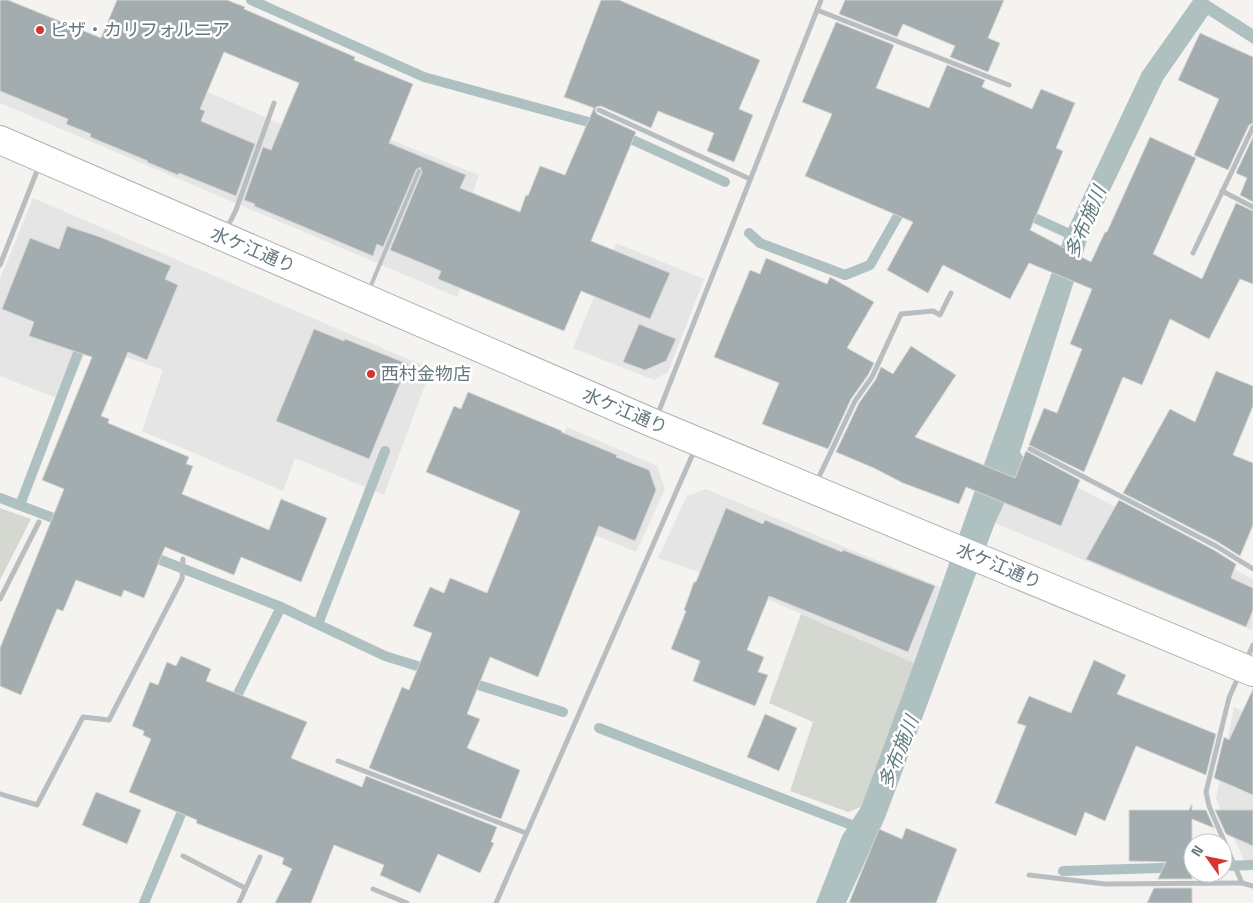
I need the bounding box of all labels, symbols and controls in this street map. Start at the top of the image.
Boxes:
place label: ピザ・カリフォルニア [50,18,230,41]
marker: ピザ・カリフォルニア [34,24,46,36]
water label: 多布施川 [1059,180,1113,262]
street label: 水ケ江通り [207,221,299,278]
place label: 西村金物店 [381,362,471,385]
marker: 西村金物店 [365,368,377,380]
street label: 水ケ江通り [579,382,671,439]
street label: 水ケ江通り [953,537,1045,594]
water label: 多布施川 [873,710,925,792]
north arrow [1183,833,1233,883]
text: N [1187,842,1207,860]

